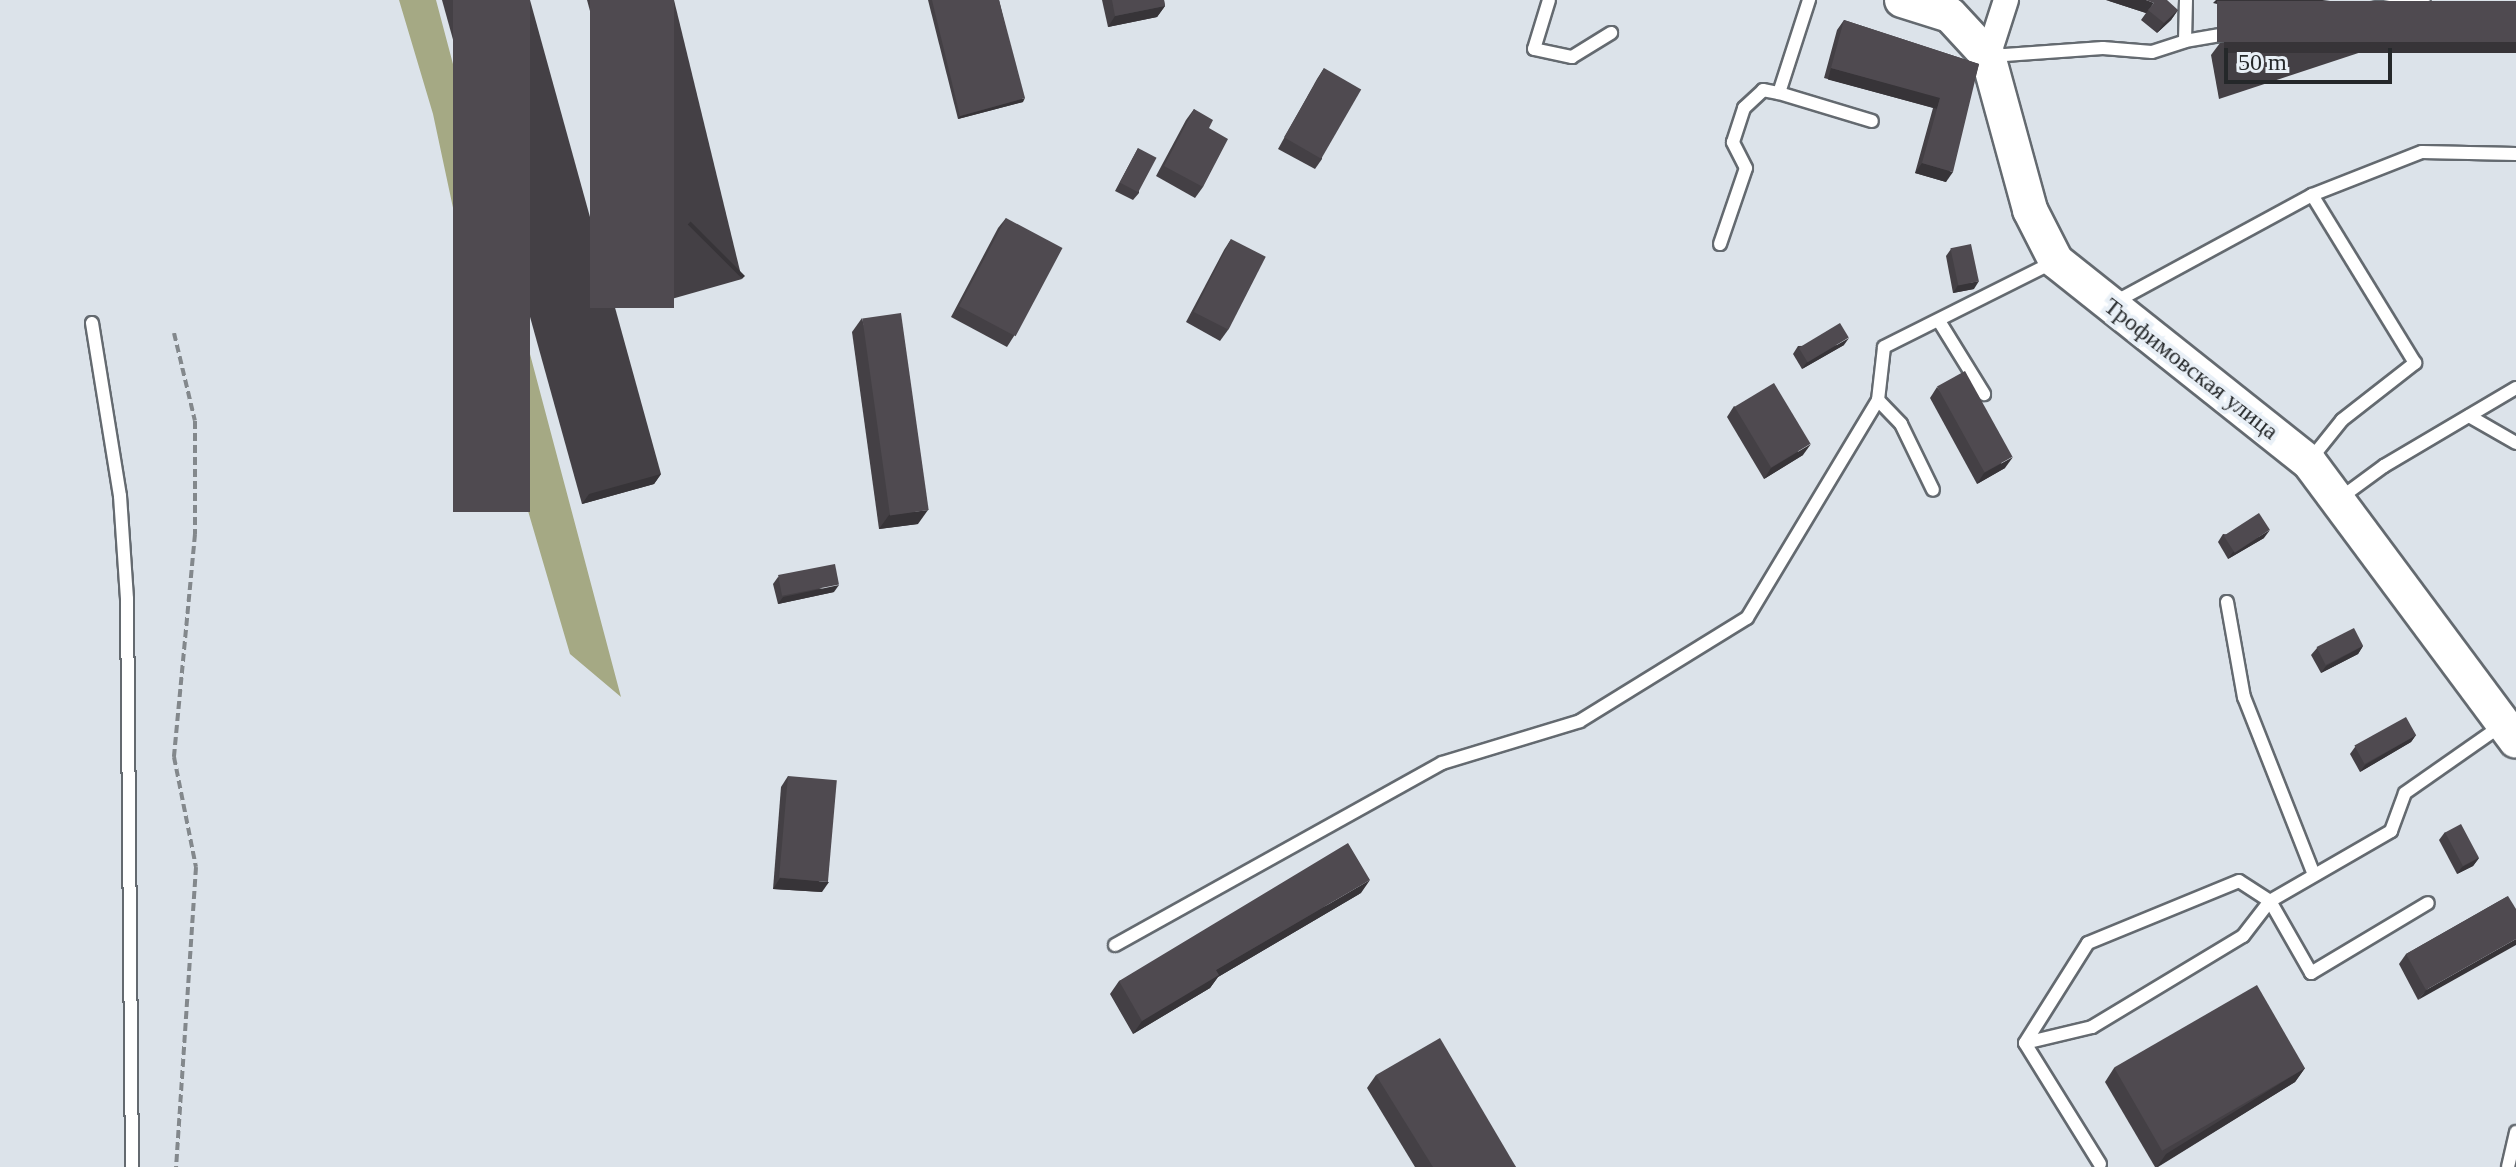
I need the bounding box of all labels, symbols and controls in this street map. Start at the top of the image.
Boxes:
scale bar [2228,32,2396,82]
text: 50 m [2238,49,2287,75]
street label: Трофимовская улица [2098,292,2284,446]

